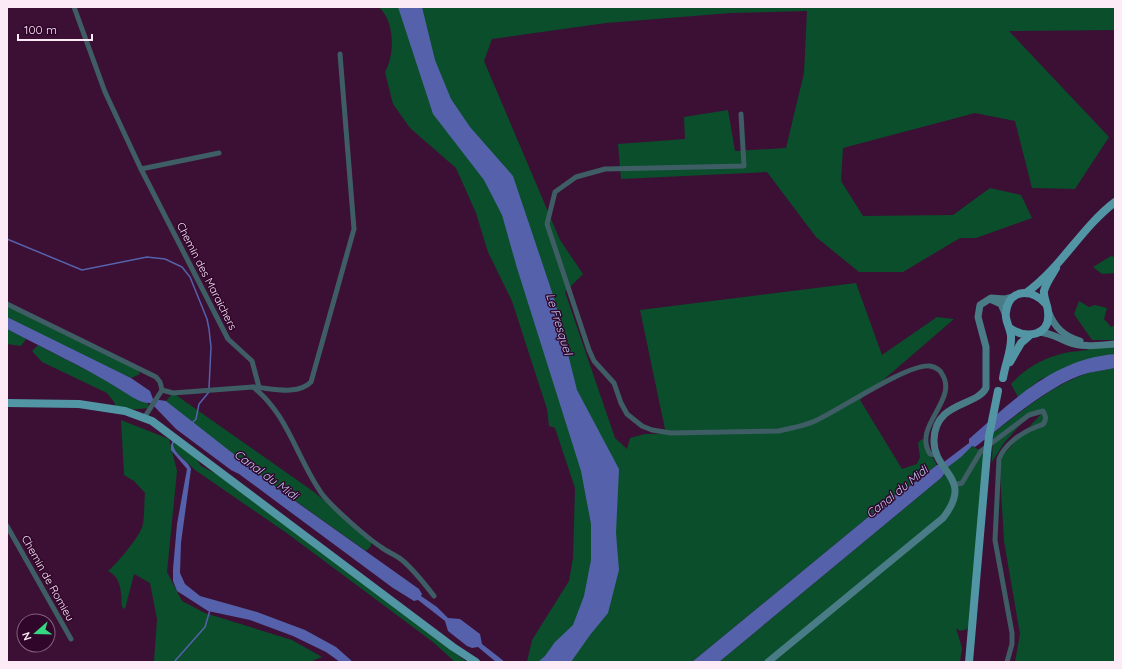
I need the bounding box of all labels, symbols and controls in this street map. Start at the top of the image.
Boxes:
scale bar [18,16,92,42]
text: 100 m [24,22,57,37]
street label: Chemin des Maraichers [174,220,240,332]
water label: Le Fresquel [543,291,576,358]
water label: Canal du Midi [231,446,302,504]
water label: Canal du Midi [863,461,932,521]
street label: Chemin de Romieu [19,533,77,623]
north arrow [16,613,56,653]
text: N [19,630,35,643]

